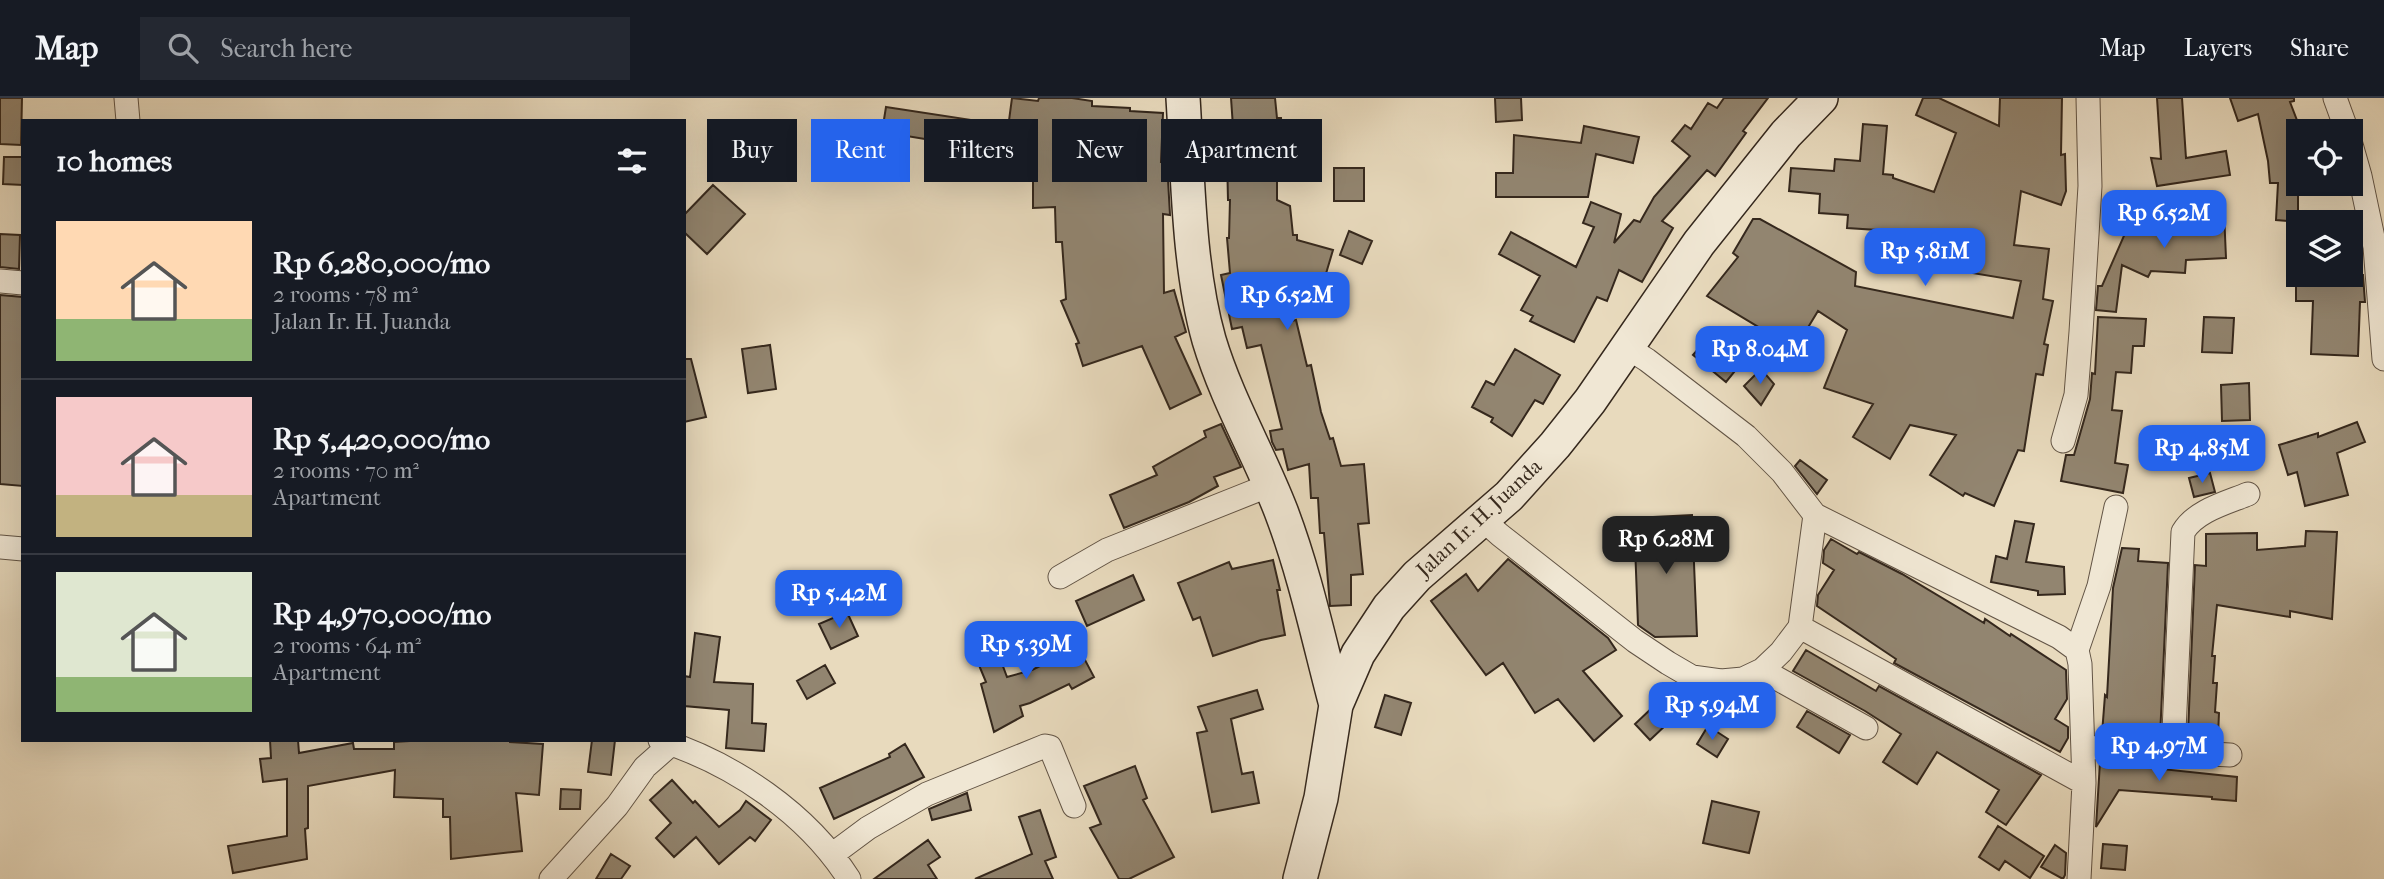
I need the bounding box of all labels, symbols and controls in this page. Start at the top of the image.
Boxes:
search box [140,17,630,80]
text: Map [35,29,98,68]
icon: search [164,29,202,67]
text: Search here [220,33,352,64]
text: Map [2100,34,2146,62]
text: Layers [2184,34,2252,62]
text: Share [2290,34,2349,62]
chip: Buy [707,119,797,182]
chip: Rent [811,119,910,182]
chip: Filters [924,119,1038,182]
chip: New [1052,119,1147,182]
chip: Apartment [1161,119,1322,182]
map controls [2286,119,2363,287]
button: locate [2286,119,2363,196]
icon: filters [613,142,651,180]
text: 10 homes [56,144,172,179]
pin: Rp 6.52M [2092,190,2236,250]
text: Rp 6.52M [2118,199,2210,226]
button: layers [2286,210,2363,287]
pin: Rp 5.81M [1853,228,1997,288]
text: Rp 5.81M [1880,237,1970,264]
text: Rp 6,280,000/mo [273,246,490,281]
icon: home [112,249,196,333]
pin: Rp 6.52M [1215,272,1359,332]
text: 2 rooms · 78 m² [273,281,418,308]
text: Rp 6.52M [1241,281,1333,308]
text: Jalan Ir. H. Juanda [273,308,450,335]
pin: Rp 8.04M [1688,327,1832,386]
text: Rp 8.04M [1711,335,1809,362]
text: Rp 5,420,000/mo [273,422,490,457]
icon: home [112,425,196,509]
pin: Rp 4.85M [2130,426,2274,485]
text: Rp 4.85M [2154,434,2250,461]
street label: Jalan Ir. H. Juanda [1410,454,1547,583]
text: 2 rooms · 70 m² [273,457,419,484]
text: Apartment [273,484,381,511]
pin: Rp 6.28M [1594,517,1738,576]
text: Rp 6.28M [1618,525,1714,552]
pin: Rp 5.42M [767,570,911,630]
text: Rp 5.42M [791,579,887,606]
text: Rp 4,970,000/mo [273,597,491,632]
icon: home [112,600,196,684]
pin: Rp 5.39M [954,622,1098,681]
text: Rp 5.39M [981,630,1071,657]
text: 2 rooms · 64 m² [273,632,421,659]
text: Apartment [273,659,381,686]
pin: Rp 5.94M [1640,682,1784,742]
text: Rp 5.94M [1665,691,1759,718]
pin: Rp 4.97M [2087,724,2231,783]
text: Rp 4.97M [2111,732,2207,759]

